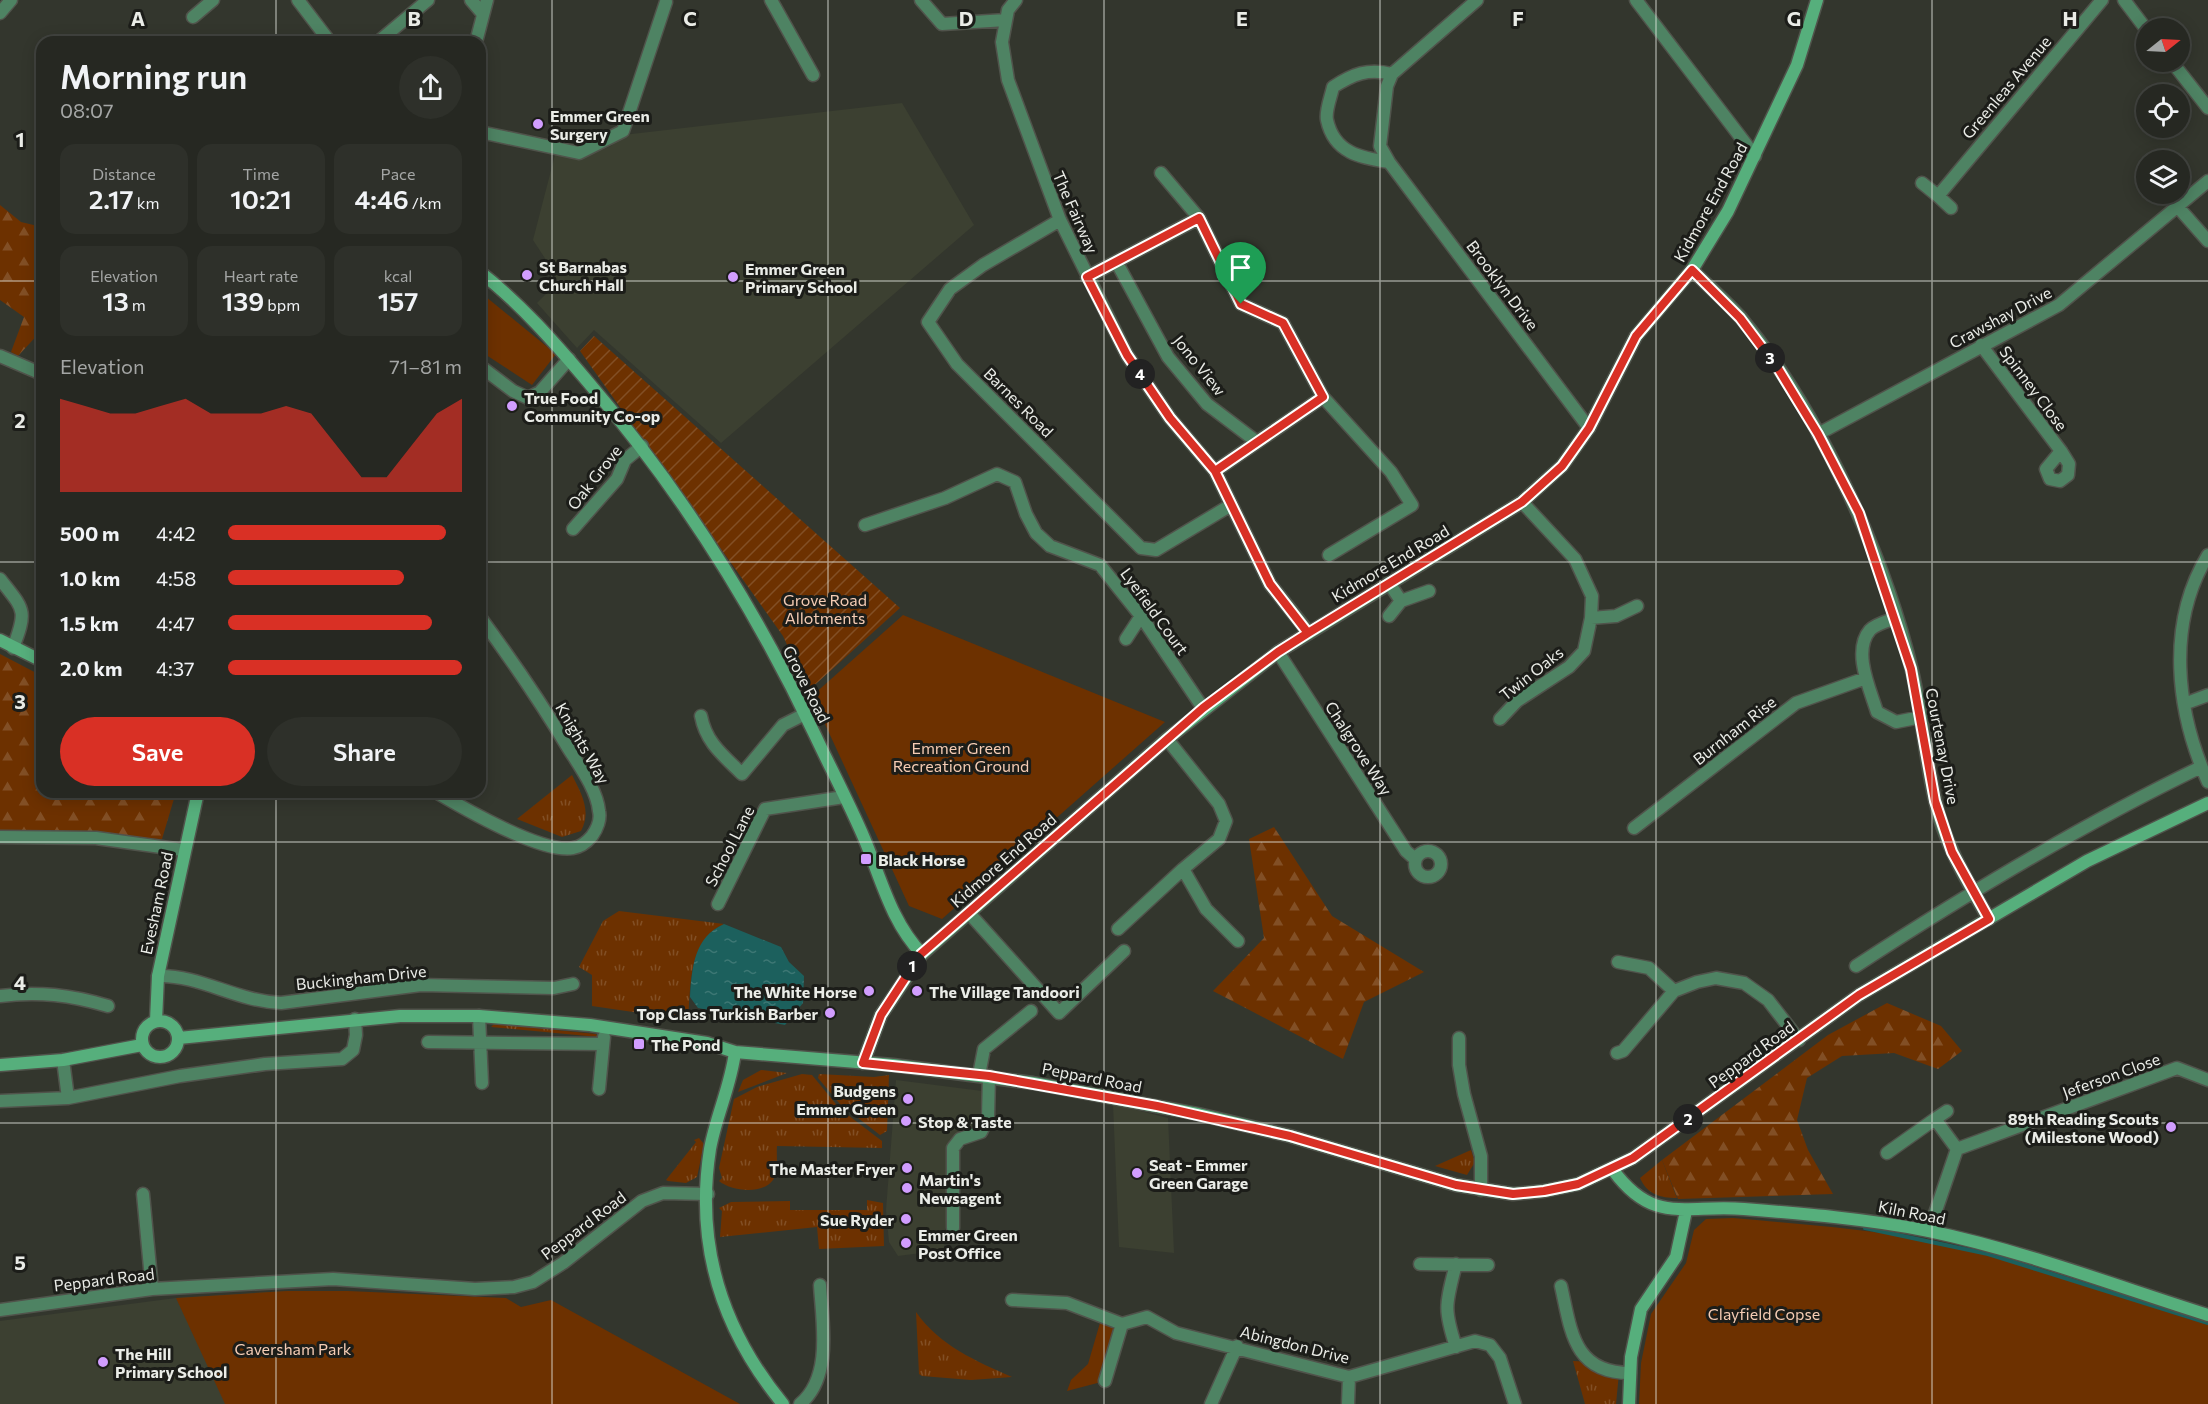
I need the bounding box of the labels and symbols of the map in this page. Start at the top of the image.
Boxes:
text: A [131,6,145,30]
text: B [407,6,421,30]
text: C [683,6,697,30]
text: D [959,6,973,30]
text: E [1236,6,1248,30]
text: F [1512,6,1524,30]
text: G [1787,6,1801,30]
text: H [2063,6,2078,30]
north arrow [2136,18,2190,72]
street label: Greenleas Avenue [1957,32,2055,142]
place label: Emmer Green Surgery [550,106,650,143]
marker: Emmer Green Surgery [531,117,545,131]
text: 1 [15,127,25,151]
street label: Kidmore End Road [1669,139,1751,265]
street label: The Fairway [1049,168,1103,256]
street label: Brooklyn Drive [1463,236,1543,334]
pin [1215,242,1266,304]
place label: St Barnabas Church Hall [539,257,627,294]
place label: Emmer Green Primary School [745,259,857,296]
marker: St Barnabas Church Hall [520,268,534,282]
marker: Emmer Green Primary School [726,270,740,284]
street label: Crawshay Drive [1946,282,2054,352]
street label: Jono View [1170,331,1230,399]
street label: Spinney Close [1996,342,2072,434]
pin: 3 [1755,343,1785,373]
pin: 4 [1125,359,1155,389]
street label: Barnes Road [980,363,1058,441]
place label: True Food Community Co-op [524,388,660,425]
marker: True Food Community Co-op [505,399,519,413]
text: 2 [14,408,26,432]
street label: Oak Grove [563,441,625,513]
street label: Kidmore End Road [1328,520,1452,606]
street label: Lyefield Court [1117,564,1193,658]
park label: Grove Road Allotments [783,590,867,627]
street label: Grove Road [779,642,835,726]
street label: Twin Oaks [1495,642,1567,704]
street label: Courtenay Drive [1922,686,1964,806]
text: 3 [14,689,26,713]
street label: Burnham Rise [1689,692,1779,768]
street label: Chalgrove Way [1322,698,1396,798]
street label: Knights Way [552,699,614,787]
park label: Emmer Green Recreation Ground [893,738,1029,775]
street label: School Lane [701,803,757,889]
street label: Kidmore End Road [946,809,1060,911]
street label: Evesham Road [136,850,176,956]
place label: Black Horse [878,850,965,869]
marker: Black Horse [859,852,873,866]
pin: 1 [897,951,927,981]
street label: Buckingham Drive [295,961,427,993]
text: 4 [14,970,26,994]
place label: The White Horse [733,982,857,1001]
place label: The Village Tandoori [929,982,1080,1001]
marker: The White Horse [862,984,876,998]
marker: The Village Tandoori [910,984,924,998]
place label: Top Class Turkish Barber [637,1004,818,1023]
marker: Top Class Turkish Barber [823,1006,837,1020]
street label: Peppard Road [1704,1017,1798,1091]
place label: The Pond [651,1035,720,1054]
marker: The Pond [632,1037,646,1051]
street label: Jeferson Close [2060,1049,2162,1101]
street label: Peppard Road [1040,1058,1144,1096]
place label: Budgens Emmer Green [796,1081,896,1118]
marker: Budgens Emmer Green [901,1092,915,1106]
pin: 2 [1673,1104,1703,1134]
place label: 89th Reading Scouts (Milestone Wood) [2008,1109,2159,1146]
place label: Stop & Taste [918,1112,1012,1131]
marker: Stop & Taste [899,1114,913,1128]
marker: 89th Reading Scouts (Milestone Wood) [2164,1120,2178,1134]
place label: Seat - Emmer Green Garage [1149,1155,1248,1192]
place label: The Master Fryer [769,1159,895,1178]
marker: The Master Fryer [900,1161,914,1175]
marker: Seat - Emmer Green Garage [1130,1166,1144,1180]
place label: Martin's Newsagent [919,1170,1002,1207]
marker: Martin's Newsagent [900,1181,914,1195]
street label: Peppard Road [537,1187,629,1263]
street label: Kiln Road [1877,1196,1947,1228]
place label: Sue Ryder [820,1210,894,1229]
marker: Sue Ryder [899,1212,913,1226]
place label: Emmer Green Post Office [918,1225,1018,1262]
marker: Emmer Green Post Office [899,1236,913,1250]
text: 5 [14,1250,26,1274]
street label: Peppard Road [53,1263,155,1295]
park label: Clayfield Copse [1708,1304,1820,1323]
street label: Abingdon Drive [1238,1321,1352,1367]
park label: Caversham Park [235,1339,352,1358]
place label: The Hill Primary School [115,1344,227,1381]
marker: The Hill Primary School [96,1355,110,1369]

